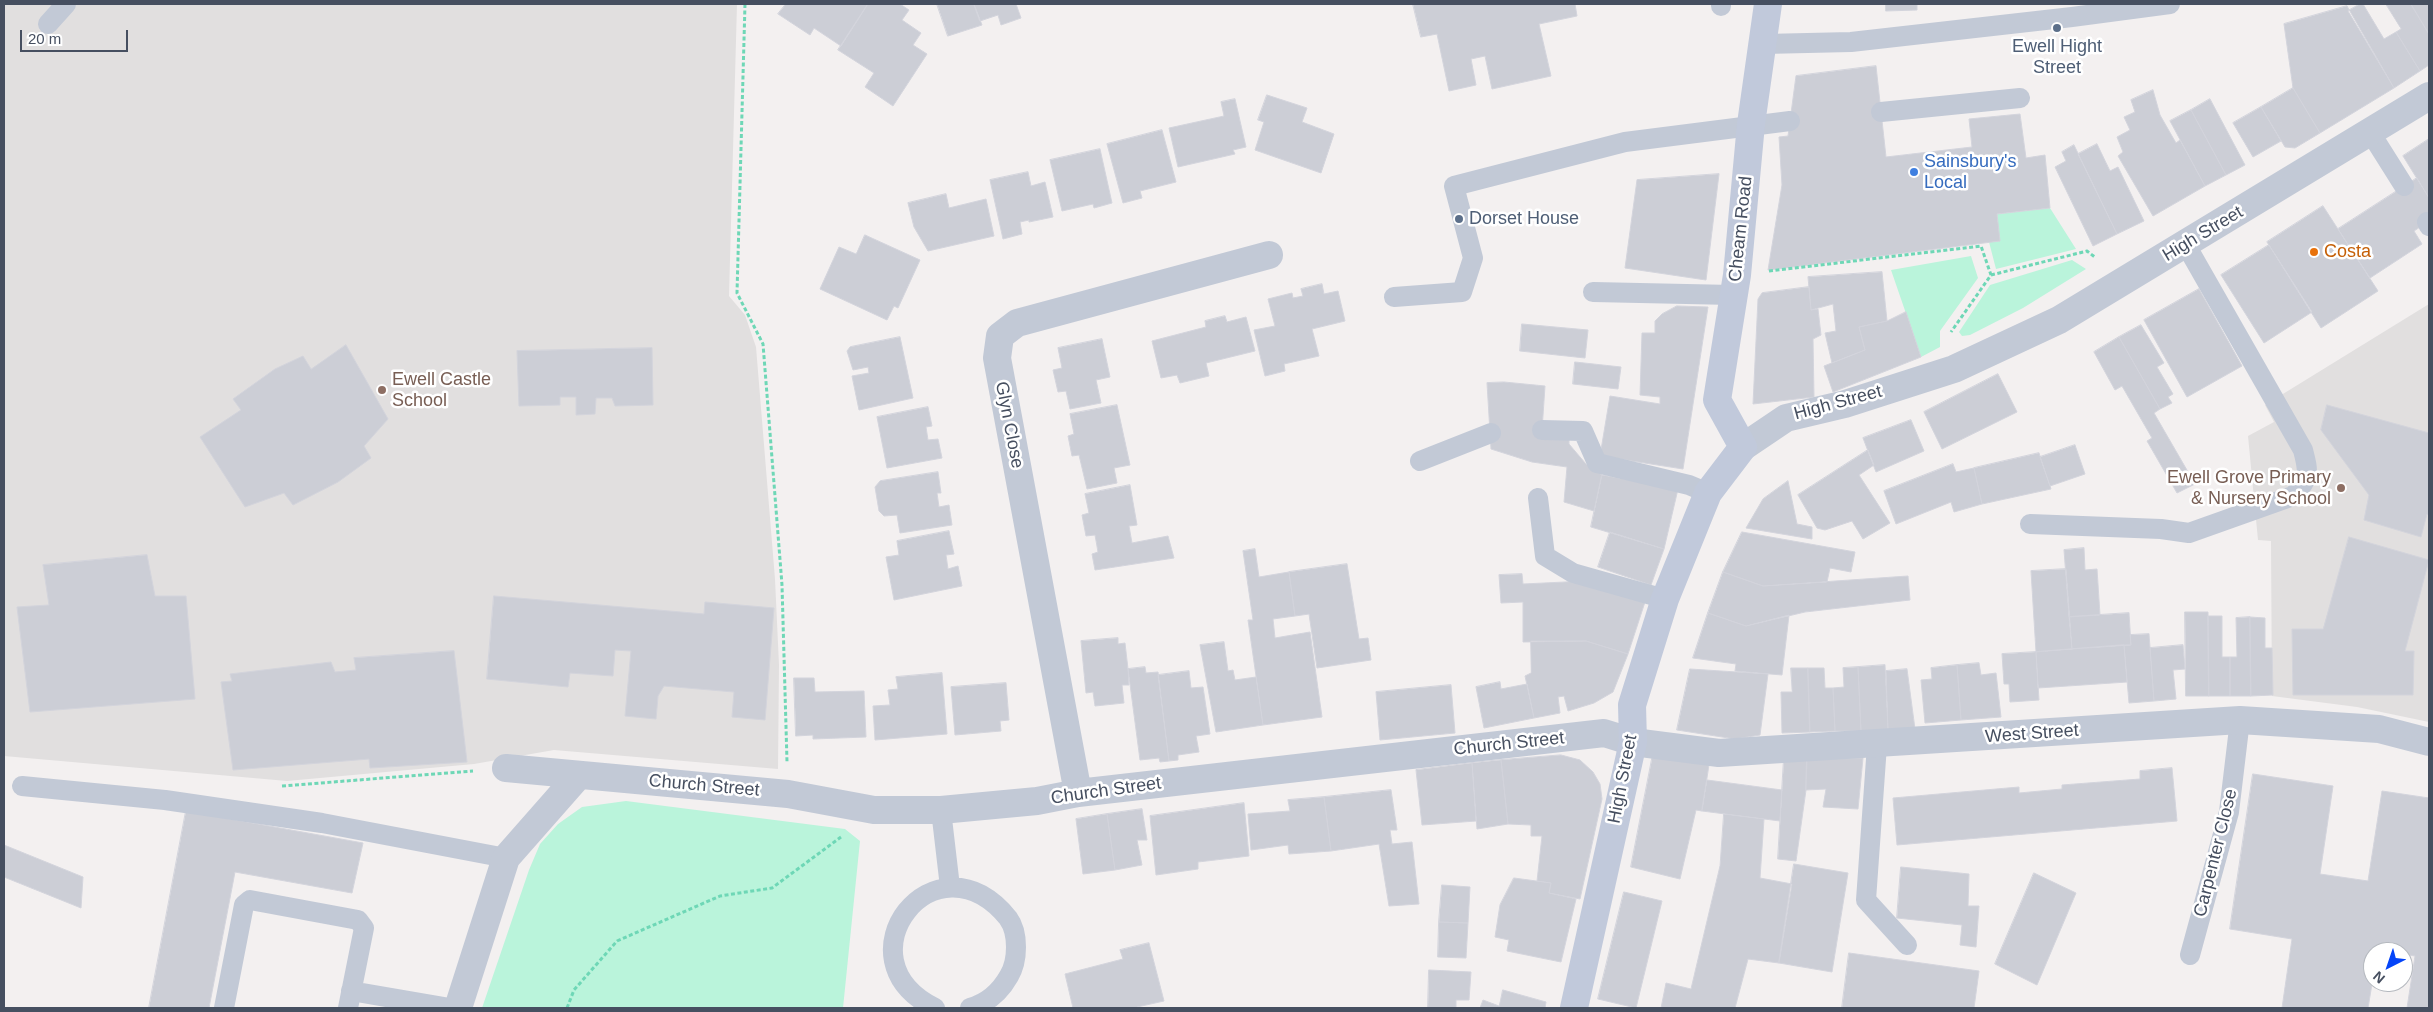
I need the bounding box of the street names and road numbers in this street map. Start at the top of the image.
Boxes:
street label: Cheam Road [1725,175,1757,283]
street label: High Street [2159,202,2247,266]
street label: Glyn Close [990,380,1028,470]
street label: High Street [1792,381,1884,425]
street label: West Street [1985,720,2079,748]
street label: Church Street [1453,727,1565,761]
street label: High Street [1604,733,1642,825]
street label: Church Street [648,770,760,802]
street label: Church Street [1050,773,1162,809]
street label: Carpenter Close [2190,787,2242,919]

